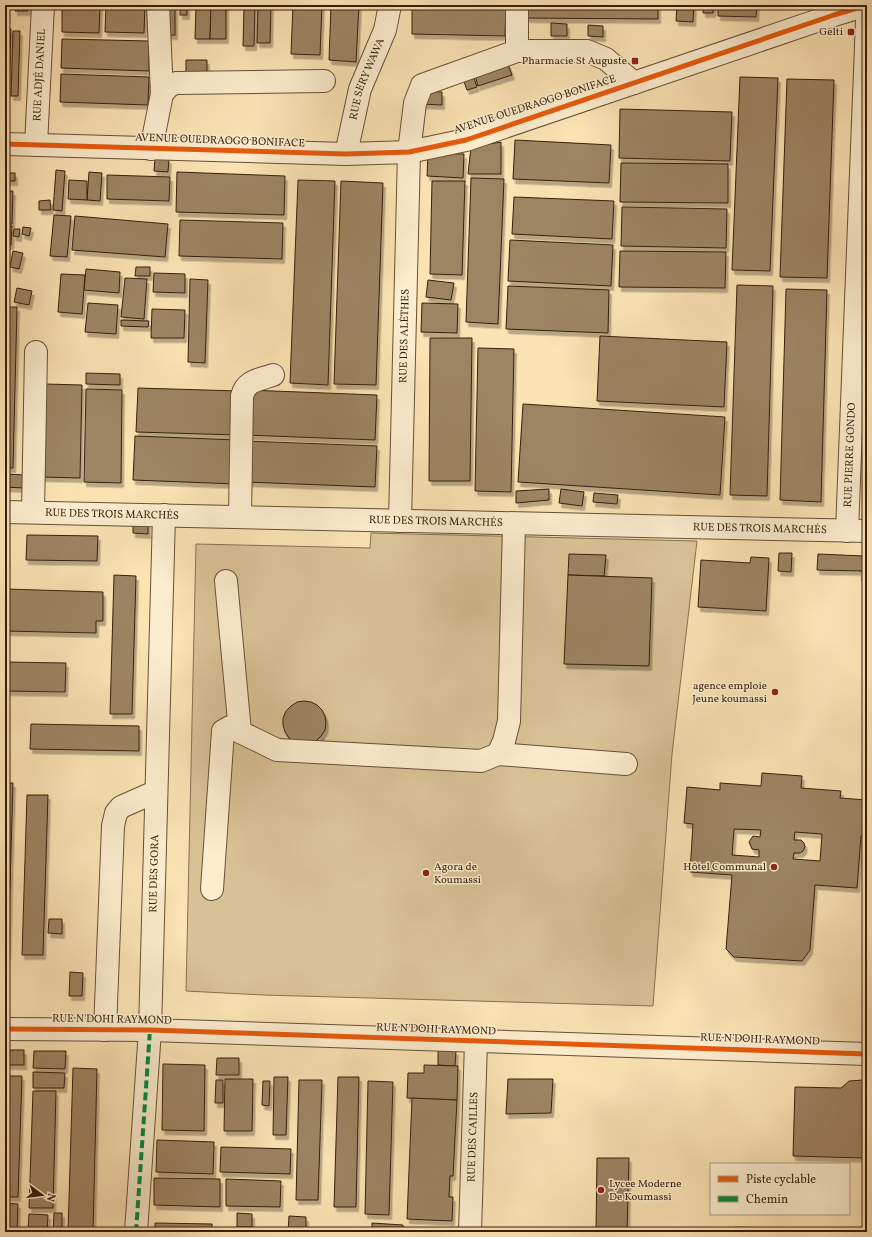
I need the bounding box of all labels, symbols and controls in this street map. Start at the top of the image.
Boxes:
place label: Gelti [819,25,843,40]
marker: Gelti [846,27,856,37]
street label: RUE ADJÉ DANIEL [30,29,49,122]
street label: RUE SERY WAWA [346,36,388,121]
place label: Pharmacie St Auguste [522,54,627,69]
marker: Pharmacie St Auguste [630,56,640,66]
street label: AVENUE OUEDRAOGO BONIFACE [452,71,618,138]
street label: AVENUE OUEDRAOGO BONIFACE [135,131,306,151]
street label: RUE DES ALÈTHES [396,289,413,383]
street label: RUE PIERRE GONDO [840,402,860,508]
street label: RUE DES TROIS MARCHÉS [45,505,179,523]
street label: RUE DES TROIS MARCHÉS [369,513,503,530]
street label: RUE DES TROIS MARCHÉS [693,520,827,538]
place label: agence emploie Jeune koumassi [692,679,767,707]
marker: agence emploie Jeune koumassi [770,687,780,697]
street label: RUE DES GORA [146,834,163,913]
place label: Agora de Koumassi [434,860,481,888]
place label: Hôtel Communal [683,860,766,875]
marker: Hôtel Communal [769,862,779,872]
marker: Agora de Koumassi [421,868,431,878]
street label: RUE N'DOHI RAYMOND [52,1011,172,1029]
street label: RUE N'DOHI RAYMOND [376,1020,496,1040]
street label: RUE N'DOHI RAYMOND [700,1030,820,1050]
street label: RUE DES CAILLES [464,1092,482,1182]
legend [710,1163,850,1215]
text: Piste cyclable [746,1172,816,1188]
north arrow [22,1175,62,1215]
place label: Lycee Moderne De Koumassi [609,1177,681,1205]
marker: Lycee Moderne De Koumassi [596,1185,606,1195]
text: N [42,1191,58,1203]
text: Chemin [746,1192,788,1208]

